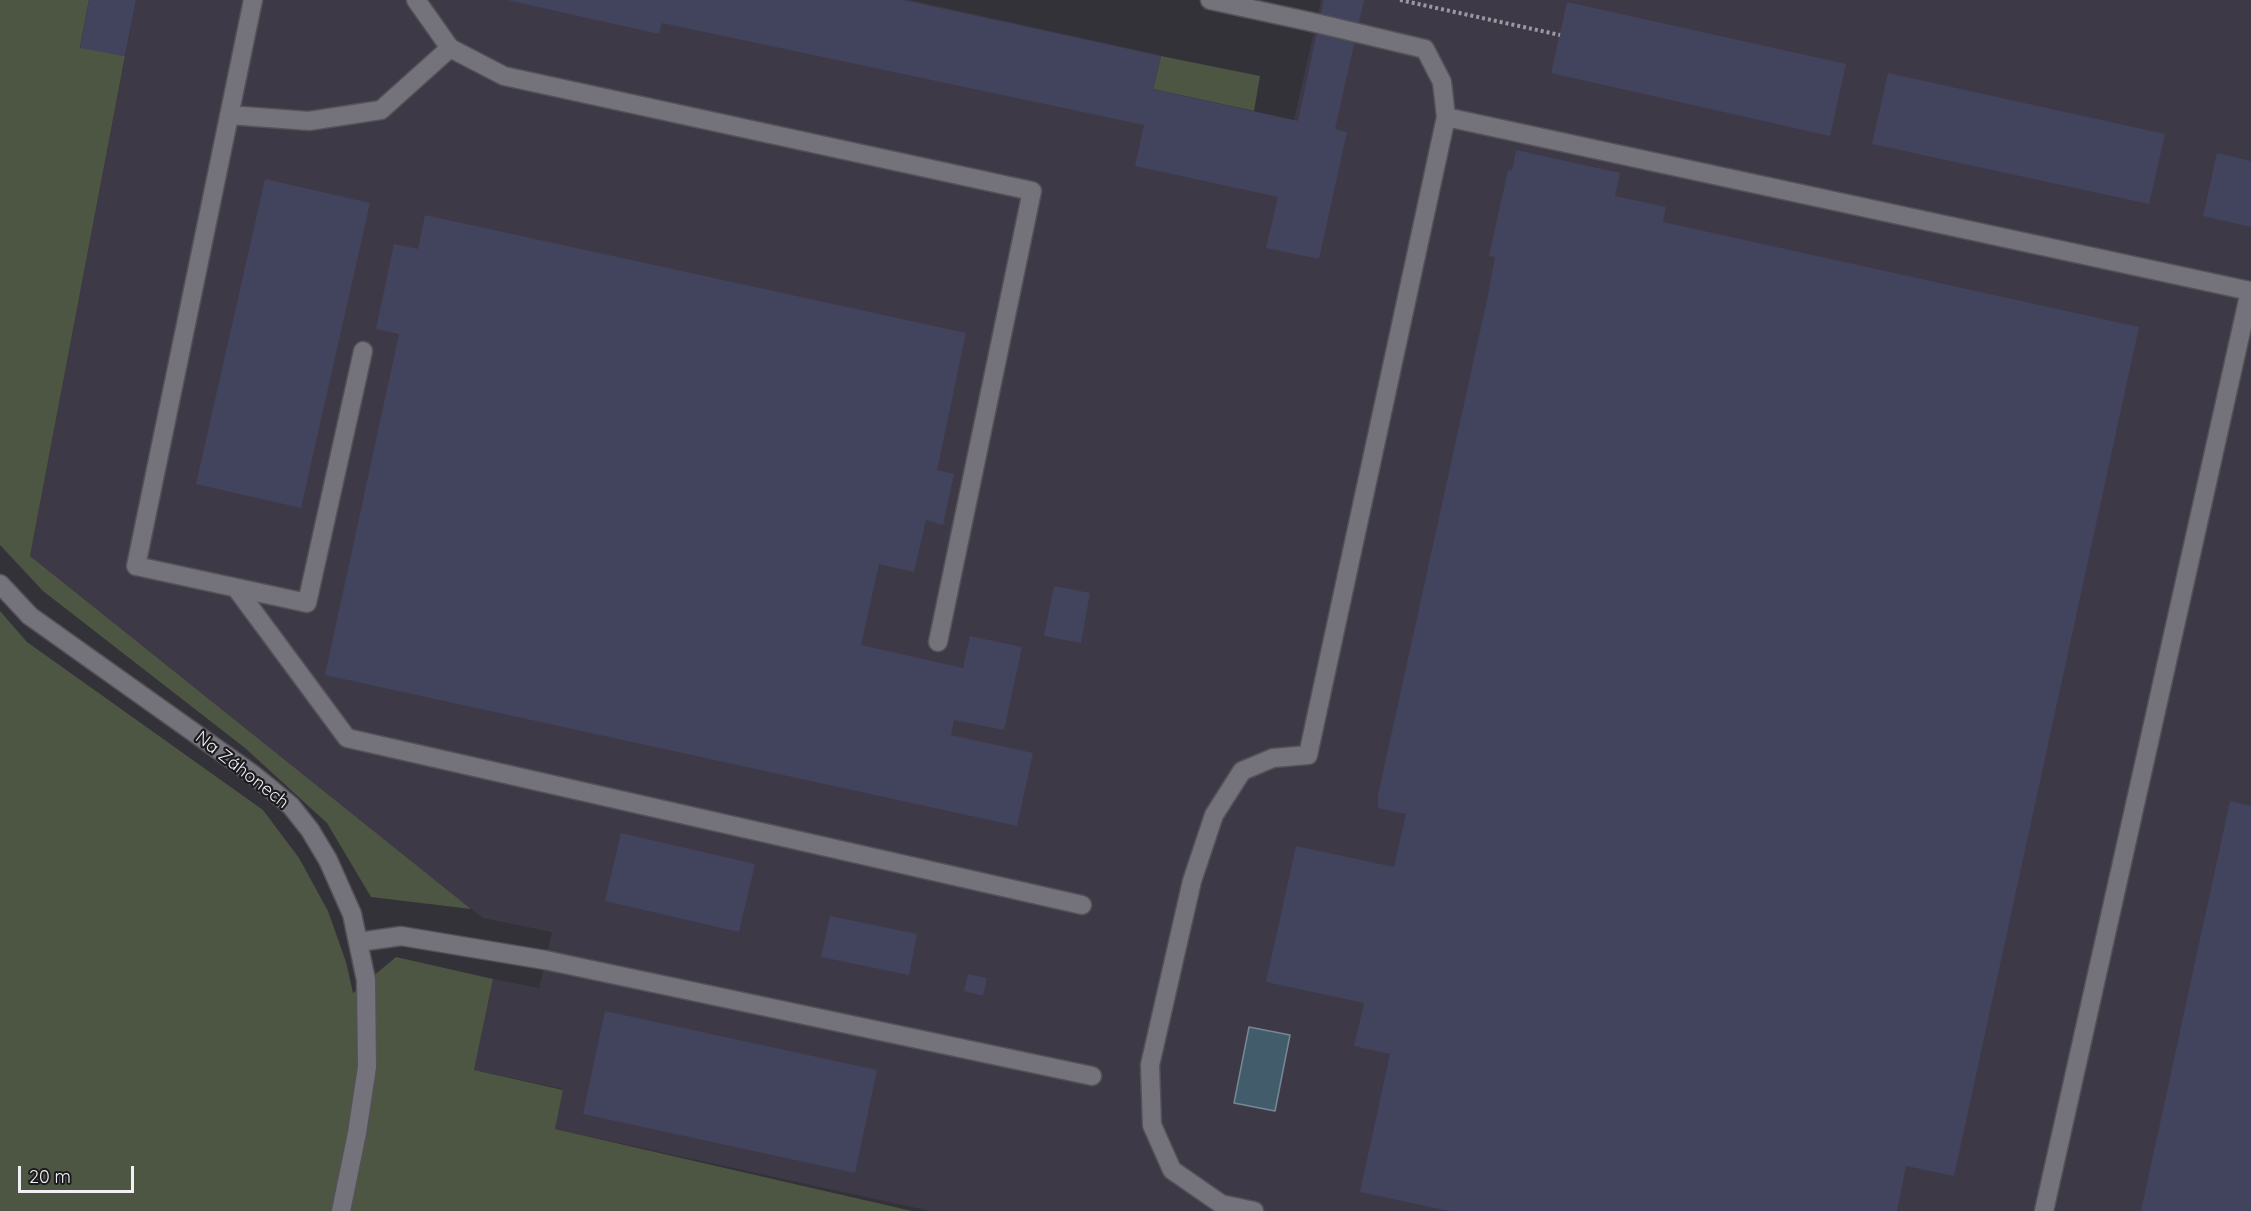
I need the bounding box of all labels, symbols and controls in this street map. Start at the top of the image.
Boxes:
street label: Na Záhonech [191,727,293,813]
scale bar [21,1154,136,1192]
text: 20 m [29,1165,71,1188]

